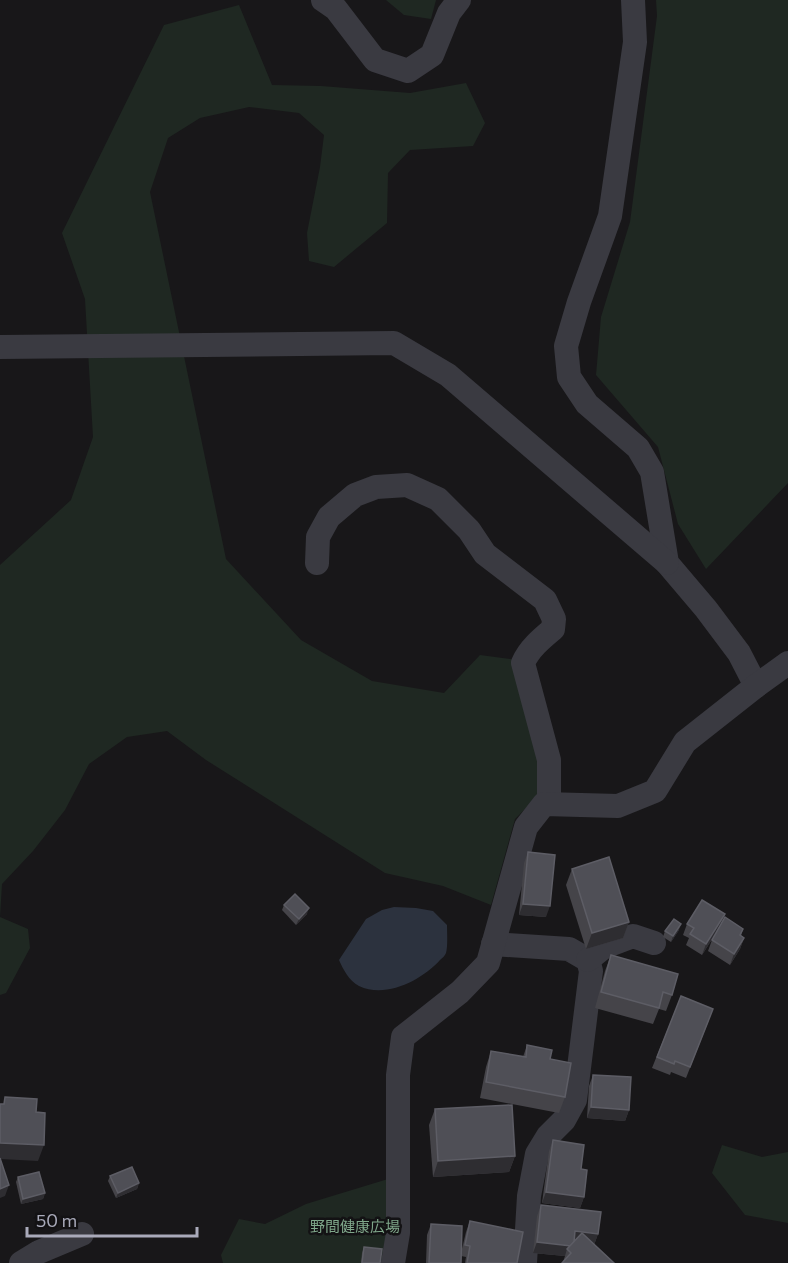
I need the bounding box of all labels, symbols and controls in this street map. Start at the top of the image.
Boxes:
scale bar [27,1200,196,1238]
text: 50 m [36,1209,77,1231]
park label: 野間健康広場 [310,1217,400,1235]

